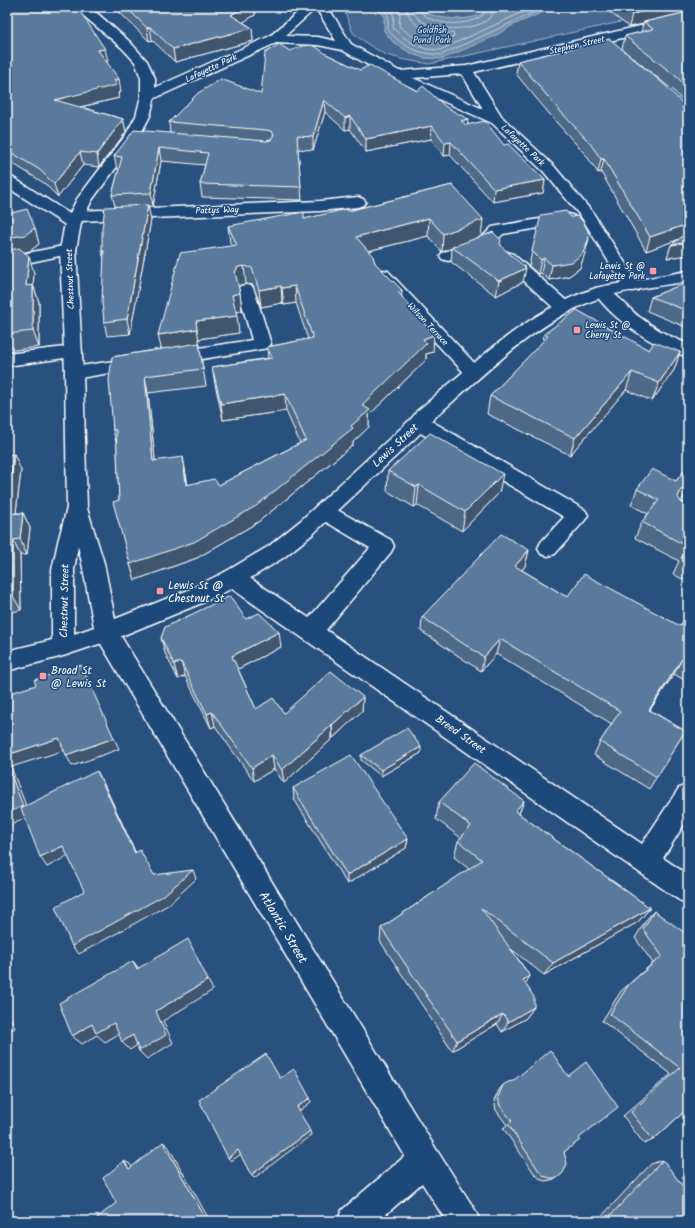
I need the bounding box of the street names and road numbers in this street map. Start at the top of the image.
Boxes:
street label: Stephen Street [548,32,607,59]
street label: Lafayette Park [183,50,240,87]
street label: Lafayette Park [497,121,549,170]
street label: Pattys Way [195,202,240,219]
street label: Chestnut Street [62,248,79,310]
street label: Wilson Terrace [403,299,452,349]
street label: Lewis Street [368,419,424,472]
street label: Chestnut Street [55,563,75,638]
street label: Breed Street [431,711,490,759]
street label: Atlantic Street [253,888,313,969]

